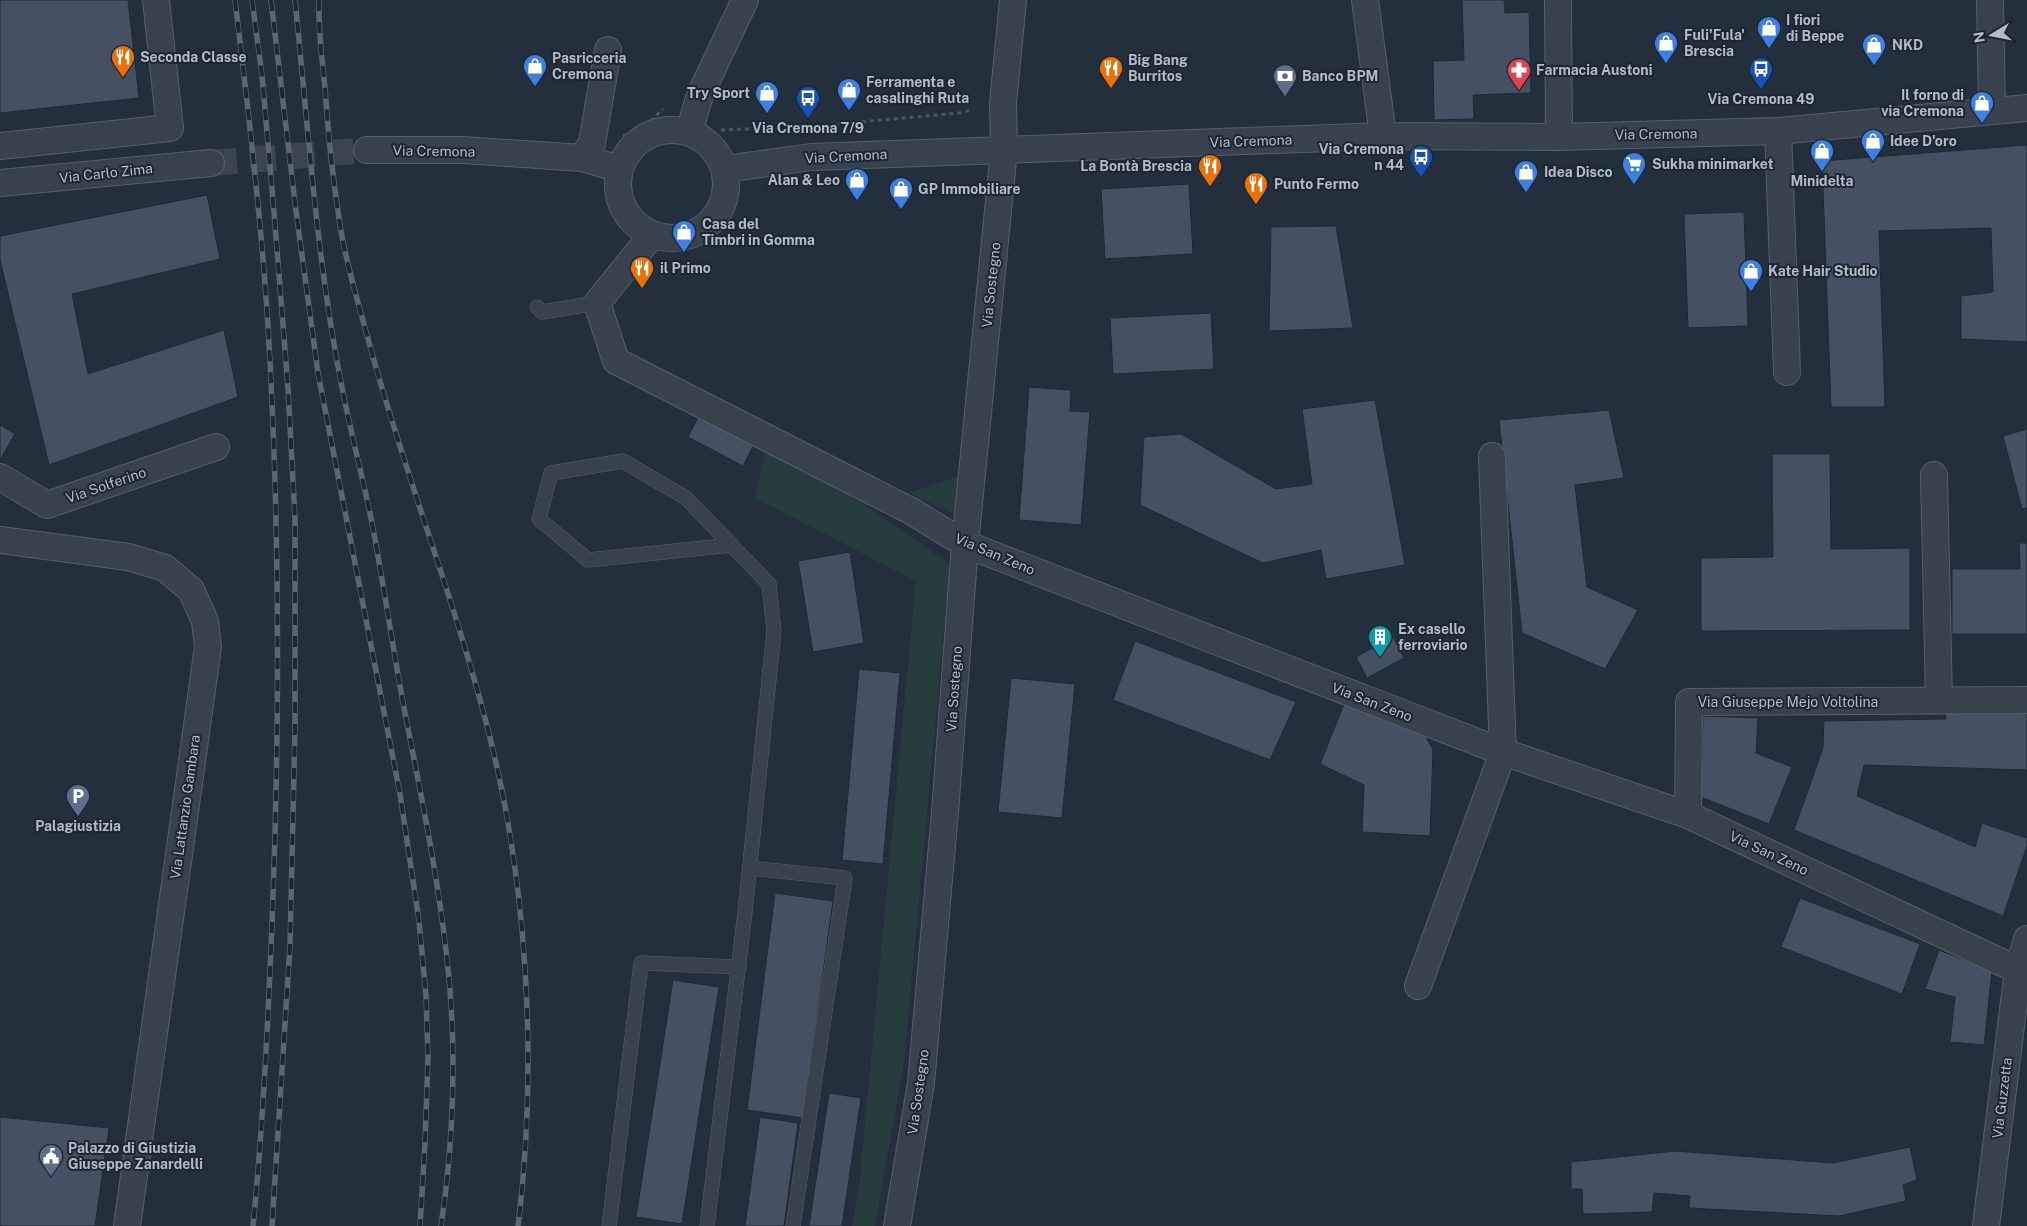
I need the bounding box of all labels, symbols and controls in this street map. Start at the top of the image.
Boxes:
north arrow [1967,10,2017,60]
place label: I fiori di Beppe [1786,12,1844,44]
shop icon: I fiori di Beppe [1756,15,1782,49]
place label: Fuli'Fula' Brescia [1684,27,1745,59]
shop icon: Fuli'Fula' Brescia [1653,30,1679,64]
text: N [1970,30,1988,44]
shop icon: NKD [1861,32,1887,66]
place label: NKD [1892,37,1923,53]
restaurant icon: Seconda Classe [110,44,136,78]
place label: Seconda Classe [140,49,247,65]
place label: Pasricceria Cremona [552,50,627,82]
place label: Big Bang Burritos [1128,52,1188,84]
shop icon: Pasricceria Cremona [522,53,548,87]
restaurant icon: Big Bang Burritos [1098,55,1124,89]
bus stop icon: Via Cremona 49 [1748,56,1774,90]
pharmacy icon: Farmacia Austoni [1506,57,1532,91]
place label: Farmacia Austoni [1536,62,1652,78]
bank icon: Banco BPM [1272,63,1298,97]
place label: Banco BPM [1302,68,1378,84]
place label: Ferramenta e casalinghi Ruta [866,74,969,106]
shop icon: Ferramenta e casalinghi Ruta [836,77,862,111]
shop icon: Try Sport [754,80,780,114]
place label: Try Sport [687,85,750,101]
bus stop icon: Via Cremona 7/9 [795,85,821,119]
place label: Il forno di via Cremona [1881,87,1964,119]
shop icon: Il forno di via Cremona [1969,90,1995,124]
place label: Via Cremona 49 [1708,91,1814,107]
place label: Via Cremona 7/9 [752,120,864,136]
street label: Via Cremona [1614,125,1698,143]
shop icon: Idee D'oro [1860,128,1886,162]
street label: Via Cremona [1209,132,1293,150]
place label: Idee D'oro [1890,133,1957,149]
shop icon: Minidelta [1809,138,1835,172]
place label: Via Cremona n 44 [1319,141,1404,173]
street label: Via Cremona [392,142,476,160]
bus stop icon: Via Cremona n 44 [1408,144,1434,178]
street label: Via Cremona [804,146,888,166]
supermarket icon: Sukha minimarket [1621,151,1647,185]
restaurant icon: La Bontà Brescia [1197,153,1223,187]
place label: Sukha minimarket [1652,156,1774,172]
place label: La Bontà Brescia [1080,158,1192,174]
shop icon: Idea Disco [1513,159,1539,193]
street label: Via Carlo Zima [58,160,154,186]
place label: Idea Disco [1544,164,1613,180]
shop icon: Alan & Leo [844,167,870,201]
restaurant icon: Punto Fermo [1243,171,1269,205]
place label: Alan & Leo [768,172,840,188]
place label: Minidelta [1790,173,1854,189]
shop icon: GP Immobiliare [888,176,914,210]
place label: Punto Fermo [1274,176,1359,192]
place label: GP Immobiliare [918,181,1021,197]
place label: Casa del Timbri in Gomma [702,216,815,248]
shop icon: Casa del Timbri in Gomma [671,219,697,253]
street label: Via Sostegno [979,241,1003,329]
restaurant icon: il Primo [629,255,655,289]
shop icon: Kate Hair Studio [1738,258,1764,292]
place label: il Primo [660,260,711,276]
place label: Kate Hair Studio [1768,263,1878,279]
street label: Via Solferino [64,464,148,506]
street label: Via San Zeno [953,530,1037,578]
place label: Ex casello ferroviario [1398,621,1467,653]
building icon: Ex casello ferroviario [1367,624,1393,658]
street label: Via Sostegno [943,645,965,732]
street label: Via San Zeno [1329,679,1415,725]
street label: Via Giuseppe Mejo Voltolina [1698,694,1878,710]
street label: Via Lattanzio Gambara [167,734,203,880]
parking icon: Palagiustizia [65,783,91,817]
place label: Palagiustizia [35,818,121,834]
street label: Via San Zeno [1727,828,1811,878]
street label: Via Sostegno [904,1048,932,1136]
street label: Via Guzzetta [1989,1057,2015,1139]
place label: Palazzo di Giustizia Giuseppe Zanardelli [68,1140,203,1172]
public building icon: Palazzo di Giustizia Giuseppe Zanardelli [38,1143,64,1177]

